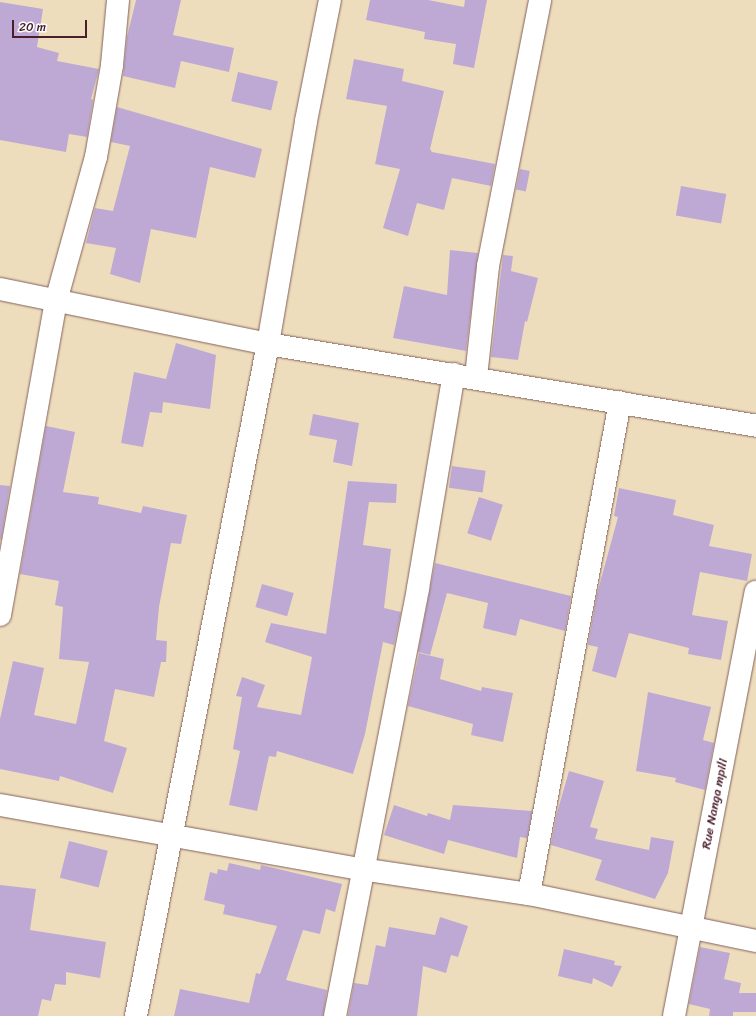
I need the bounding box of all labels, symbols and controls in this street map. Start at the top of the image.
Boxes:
scale bar [14,12,89,38]
text: 20 m [19,16,46,38]
street label: Rue Nanga mpili [699,758,731,850]

